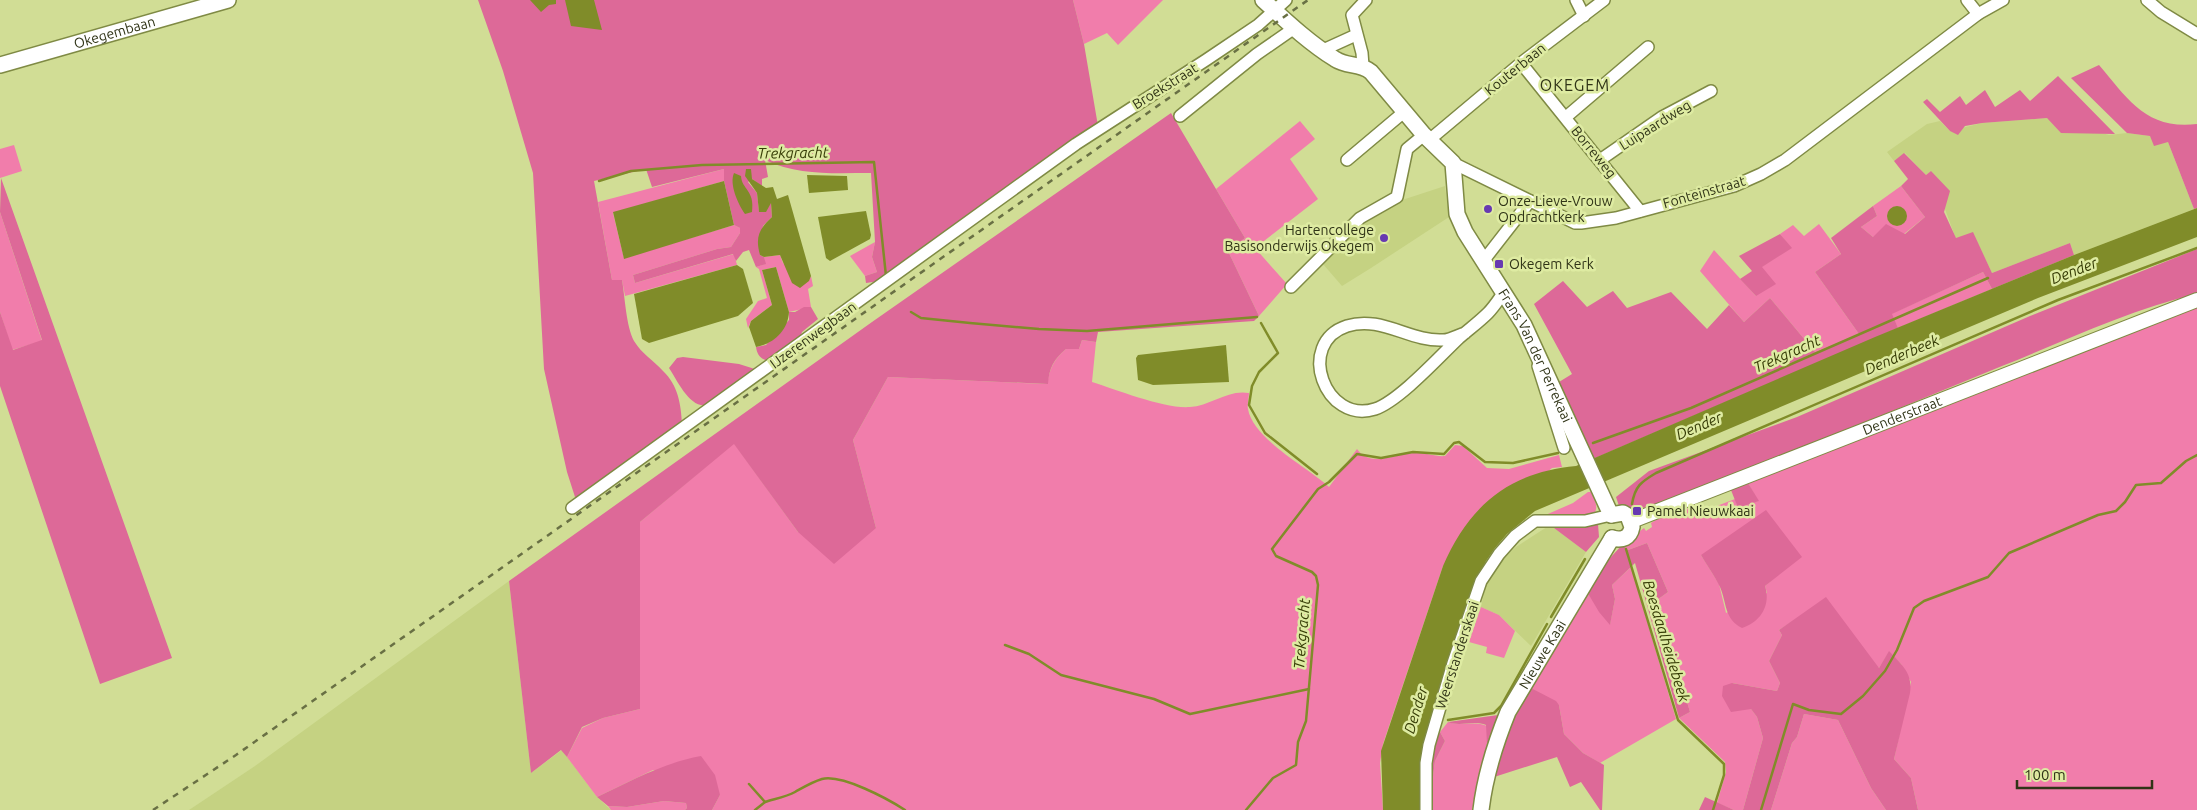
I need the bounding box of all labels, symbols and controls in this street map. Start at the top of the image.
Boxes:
street label: Okegembaan [72,13,157,52]
street label: Kouterbaan [1481,40,1549,98]
street label: Broekstraat [1129,59,1201,112]
district label: OKEGEM [1540,76,1610,94]
street label: Luipaardweg [1616,97,1694,153]
street label: Borreweg [1568,123,1620,181]
water label: Trekgracht [757,143,829,162]
street label: Fonteinstraat [1661,172,1747,211]
place label: Onze-Lieve-Vrouw Opdrachtkerk [1498,193,1613,225]
marker: Onze-Lieve-Vrouw Opdrachtkerk [1482,203,1494,215]
place label: Hartencollege Basisonderwijs Okegem [1224,222,1374,254]
marker: Hartencollege Basisonderwijs Okegem [1378,232,1390,244]
water label: Dender [2048,254,2101,287]
place label: Okegem Kerk [1509,256,1594,272]
marker: Okegem Kerk [1493,258,1505,270]
street label: Frans Van der Perrekaai [1495,286,1576,425]
street label: IJzerenwegbaan [767,298,859,372]
water label: Trekgracht [1751,331,1823,376]
water label: Denderbeek [1862,331,1942,378]
street label: Denderstraat [1860,392,1944,438]
water label: Dender [1673,408,1725,443]
place label: Pamel Nieuwkaai [1647,503,1754,519]
marker: Pamel Nieuwkaai [1631,505,1643,517]
water label: Boesdaalheidebeek [1640,578,1693,704]
water label: Trekgracht [1290,598,1313,670]
street label: Weerstanderskaai [1432,599,1482,711]
street label: Nieuwe Kaai [1516,617,1569,692]
water label: Dender [1400,683,1431,735]
scale bar [2017,758,2152,790]
text: 100 m [2024,766,2066,783]

